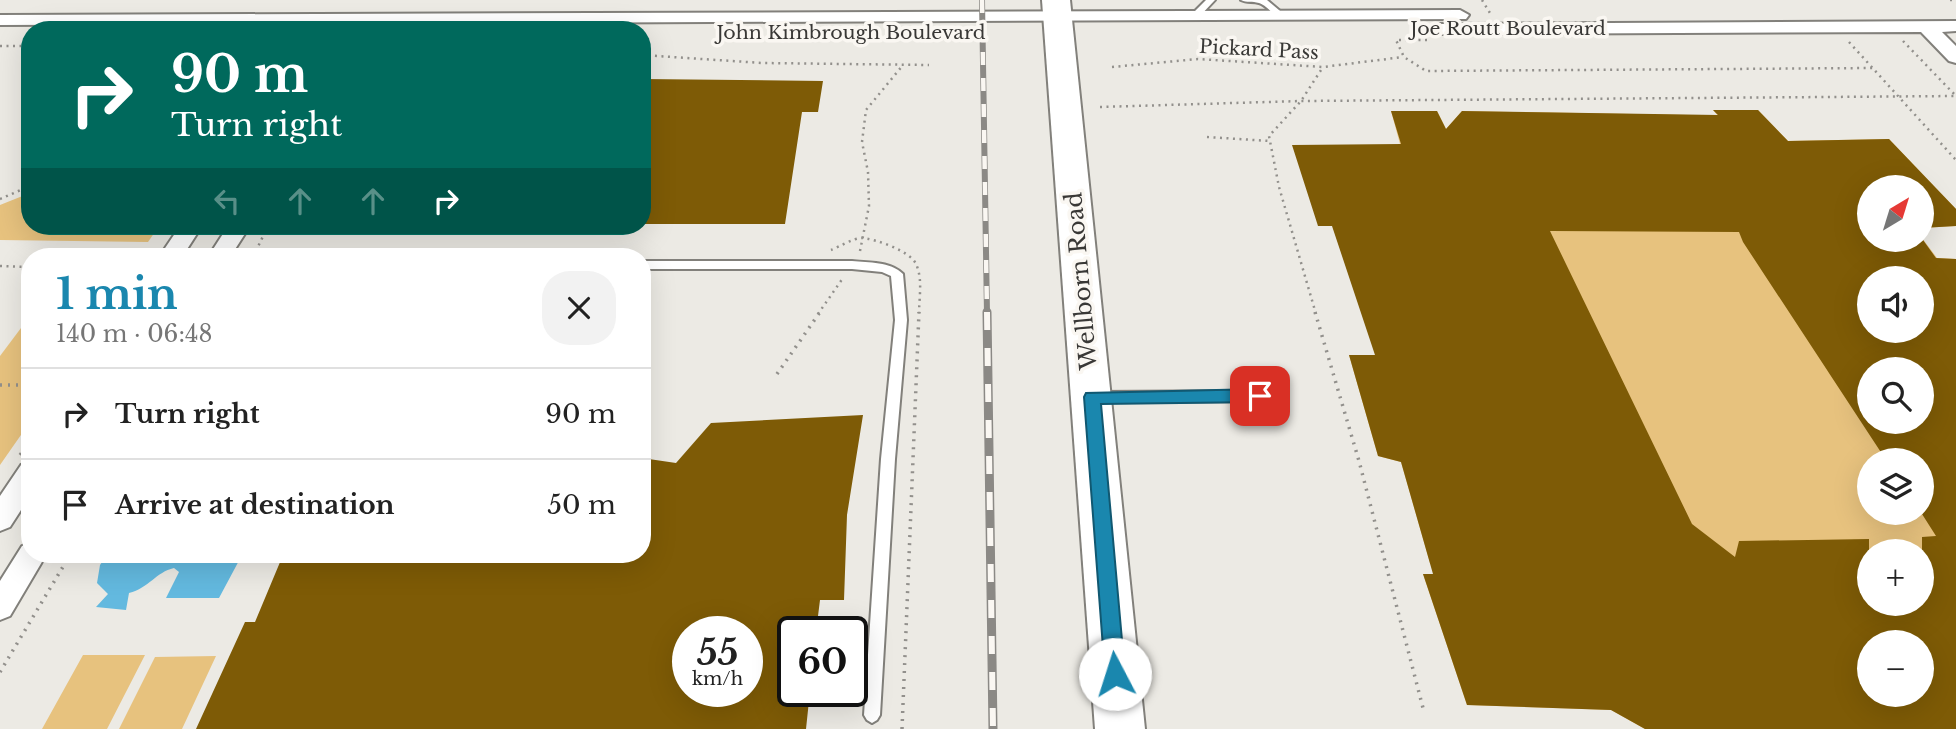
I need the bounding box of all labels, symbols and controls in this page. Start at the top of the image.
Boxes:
street label: Joe Routt Boulevard [1407,17,1606,40]
street label: John Kimbrough Boulevard [713,21,986,44]
street label: Pickard Pass [1199,35,1319,64]
text: 90 m [171,44,308,105]
icon: right [56,49,147,140]
text: Turn right [171,105,342,145]
north arrow [1857,175,1934,252]
map controls [1857,175,1934,707]
icon: left [208,182,246,220]
icon: ahead [281,182,319,220]
icon: ahead [354,182,392,220]
icon: right [427,182,465,220]
street label: Wellborn Road [1059,191,1103,372]
button: sound [1857,266,1934,343]
text: 1 min [56,268,178,320]
button: close [542,271,616,345]
text: 140 m · 06:48 [56,320,212,348]
button: search [1857,357,1934,434]
pin [1230,366,1290,426]
icon: arrive [1241,377,1279,415]
icon: right [56,395,94,433]
text: Turn right [115,398,260,430]
text: 90 m [545,398,616,430]
button: layers [1857,448,1934,525]
icon: arrive [56,486,94,524]
text: Arrive at destination [115,489,395,521]
text: 50 m [547,489,616,521]
button: + [1857,539,1934,616]
speed limit sign: 60 [777,616,868,707]
button: − [1857,630,1934,707]
text: 55 [697,631,738,674]
position arrow [1078,637,1152,711]
text: km/h [692,668,743,690]

